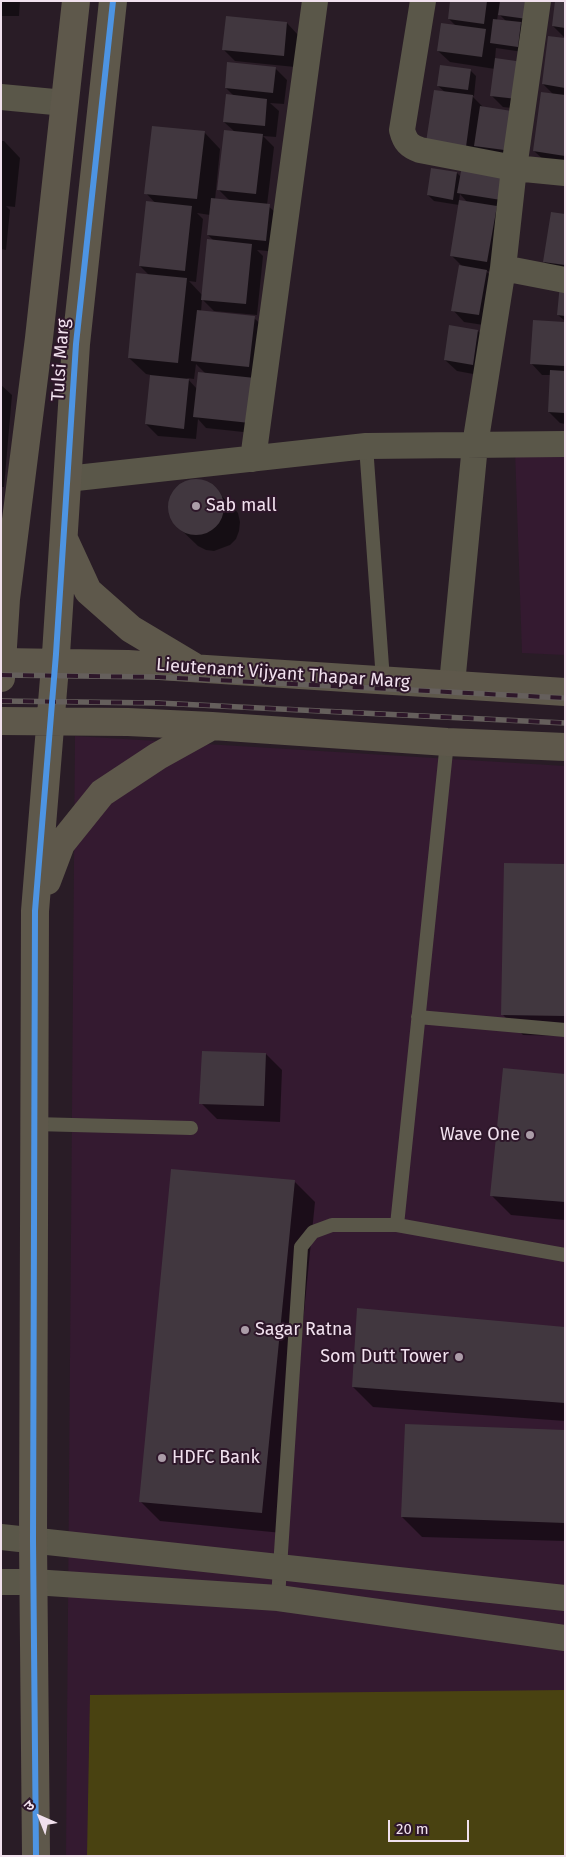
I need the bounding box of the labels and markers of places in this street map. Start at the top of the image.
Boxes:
place label: Sab mall [206,495,277,517]
marker: Sab mall [190,500,202,512]
place label: Wave One [440,1124,520,1146]
marker: Wave One [524,1129,536,1141]
place label: Sagar Ratna [255,1319,352,1341]
marker: Sagar Ratna [239,1324,251,1336]
place label: Som Dutt Tower [320,1346,449,1368]
marker: Som Dutt Tower [453,1351,465,1363]
place label: HDFC Bank [172,1447,260,1469]
marker: HDFC Bank [156,1452,168,1464]

